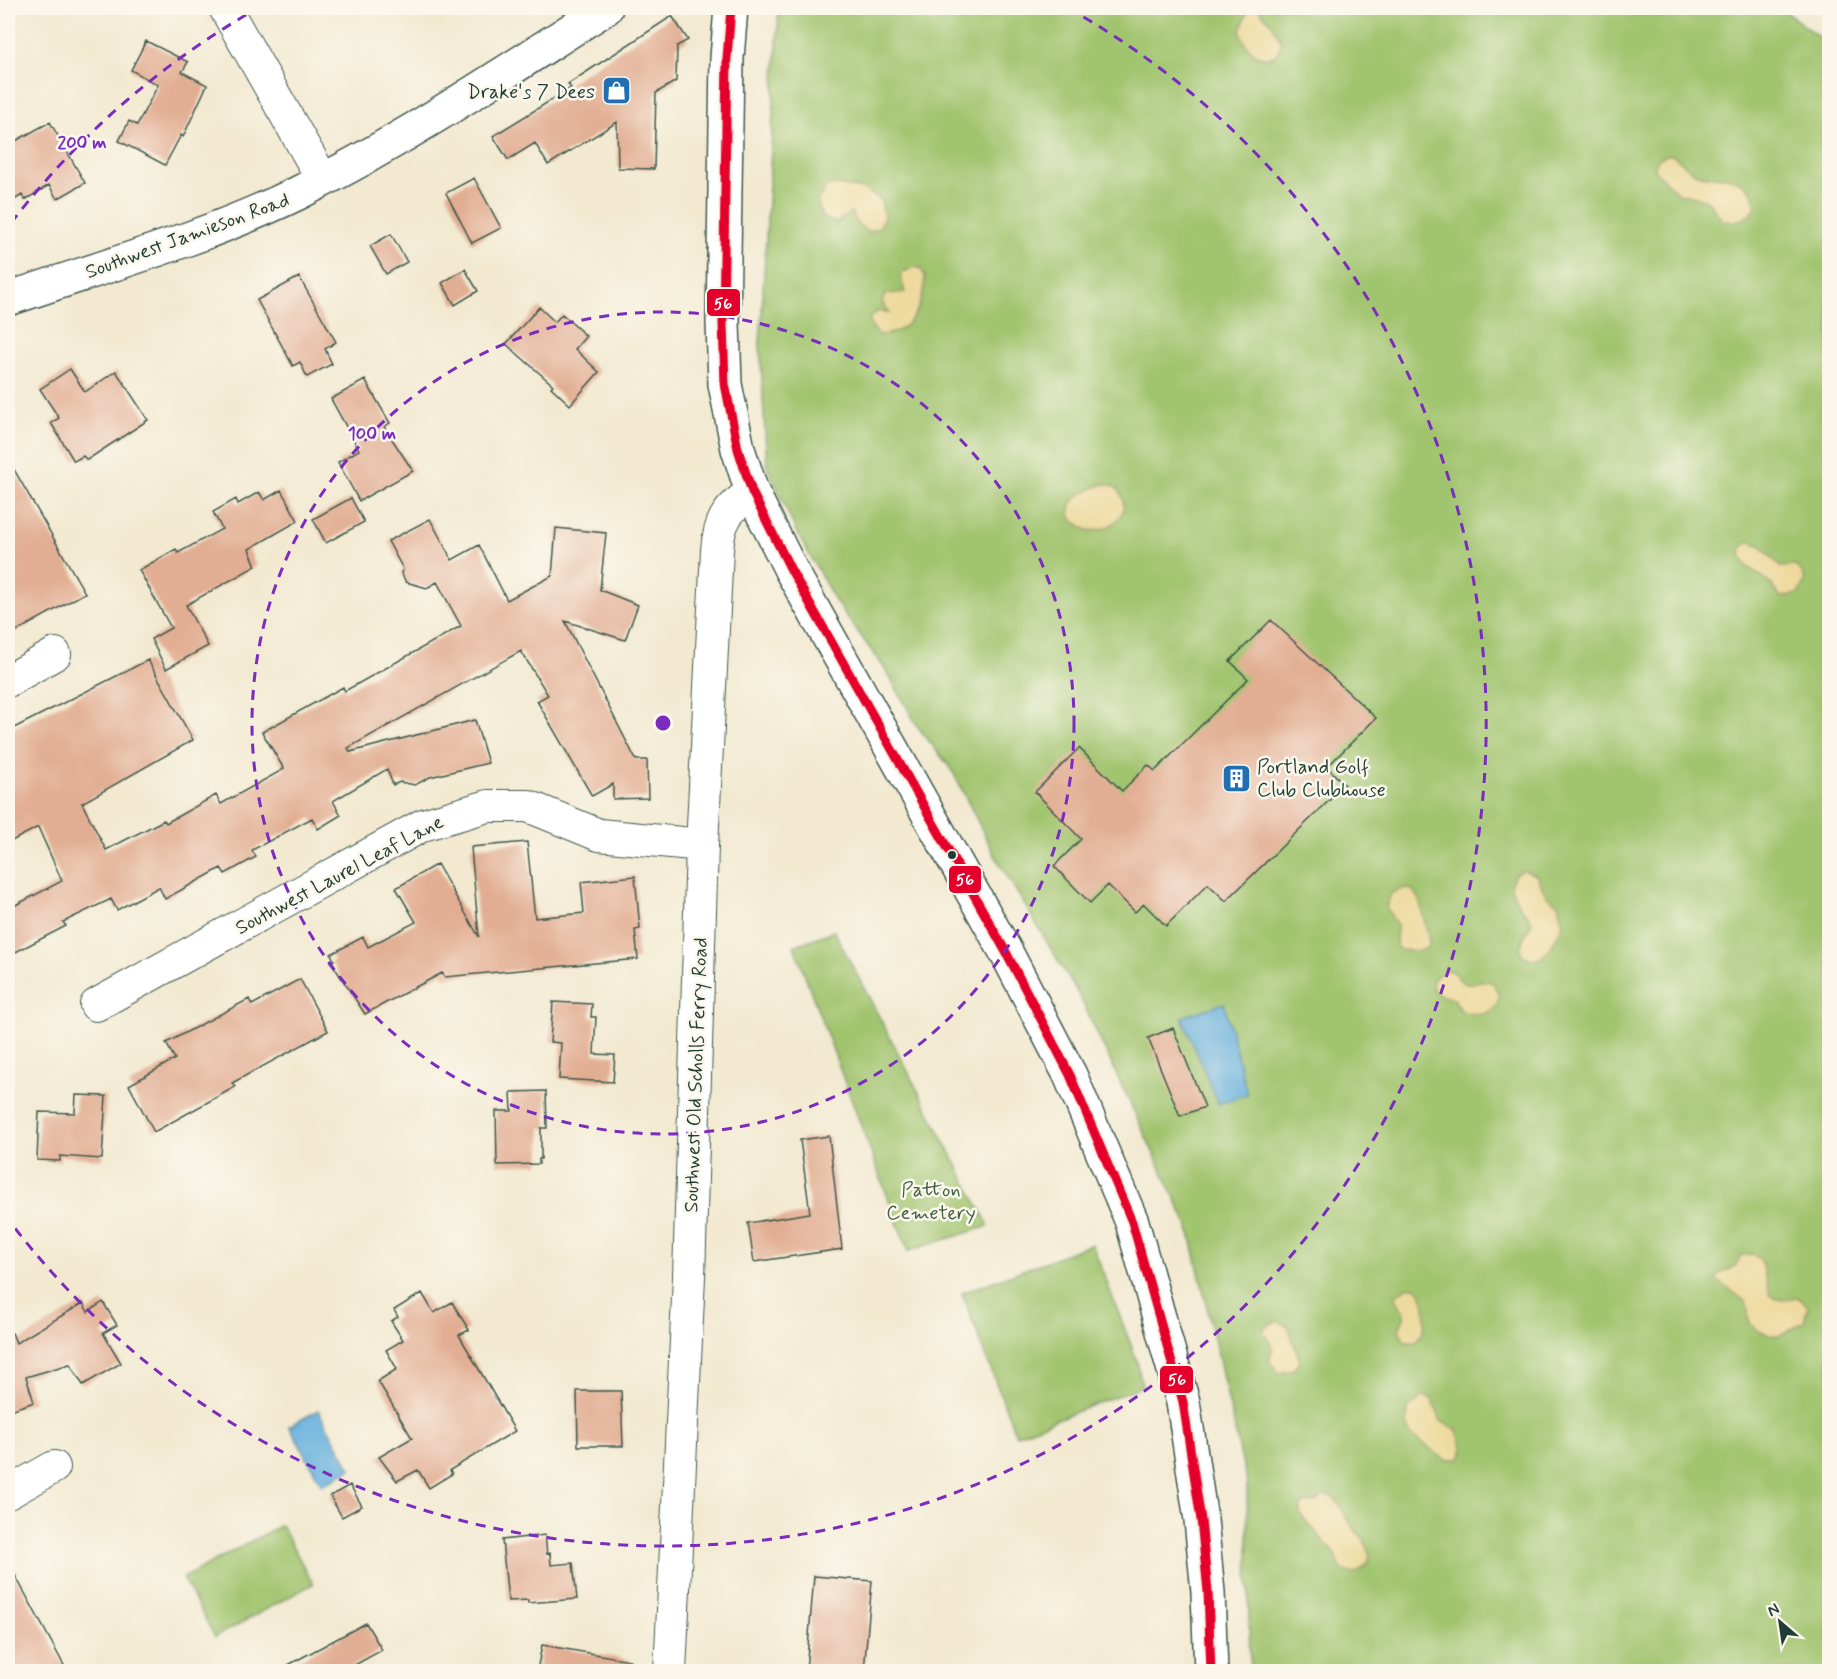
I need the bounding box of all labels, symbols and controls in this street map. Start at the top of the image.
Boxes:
shop icon: Drake's 7 Dees [600,75,632,107]
place label: Drake's 7 Dees [467,79,595,106]
text: 200 m [57,131,107,155]
street label: Southwest Jamieson Road [82,187,293,286]
line badge: 56 [706,288,741,317]
text: 56 [714,294,732,315]
text: 100 m [348,422,396,446]
centre of rings [653,713,673,733]
place label: Portland Golf Club Clubhouse [1257,754,1386,804]
building icon: Portland Golf Club Clubhouse [1220,762,1252,794]
street label: Southwest Laurel Leaf Lane [231,809,449,942]
unlabelled marker [946,849,958,861]
line badge: 56 [948,865,982,894]
text: 56 [956,870,974,891]
street label: Southwest Old Scholls Ferry Road [678,937,715,1213]
park label: Patton Cemetery [886,1177,976,1227]
line badge: 56 [1159,1365,1194,1394]
text: 56 [1168,1370,1186,1391]
north arrow [1750,1592,1810,1652]
text: N [1764,1598,1783,1622]

